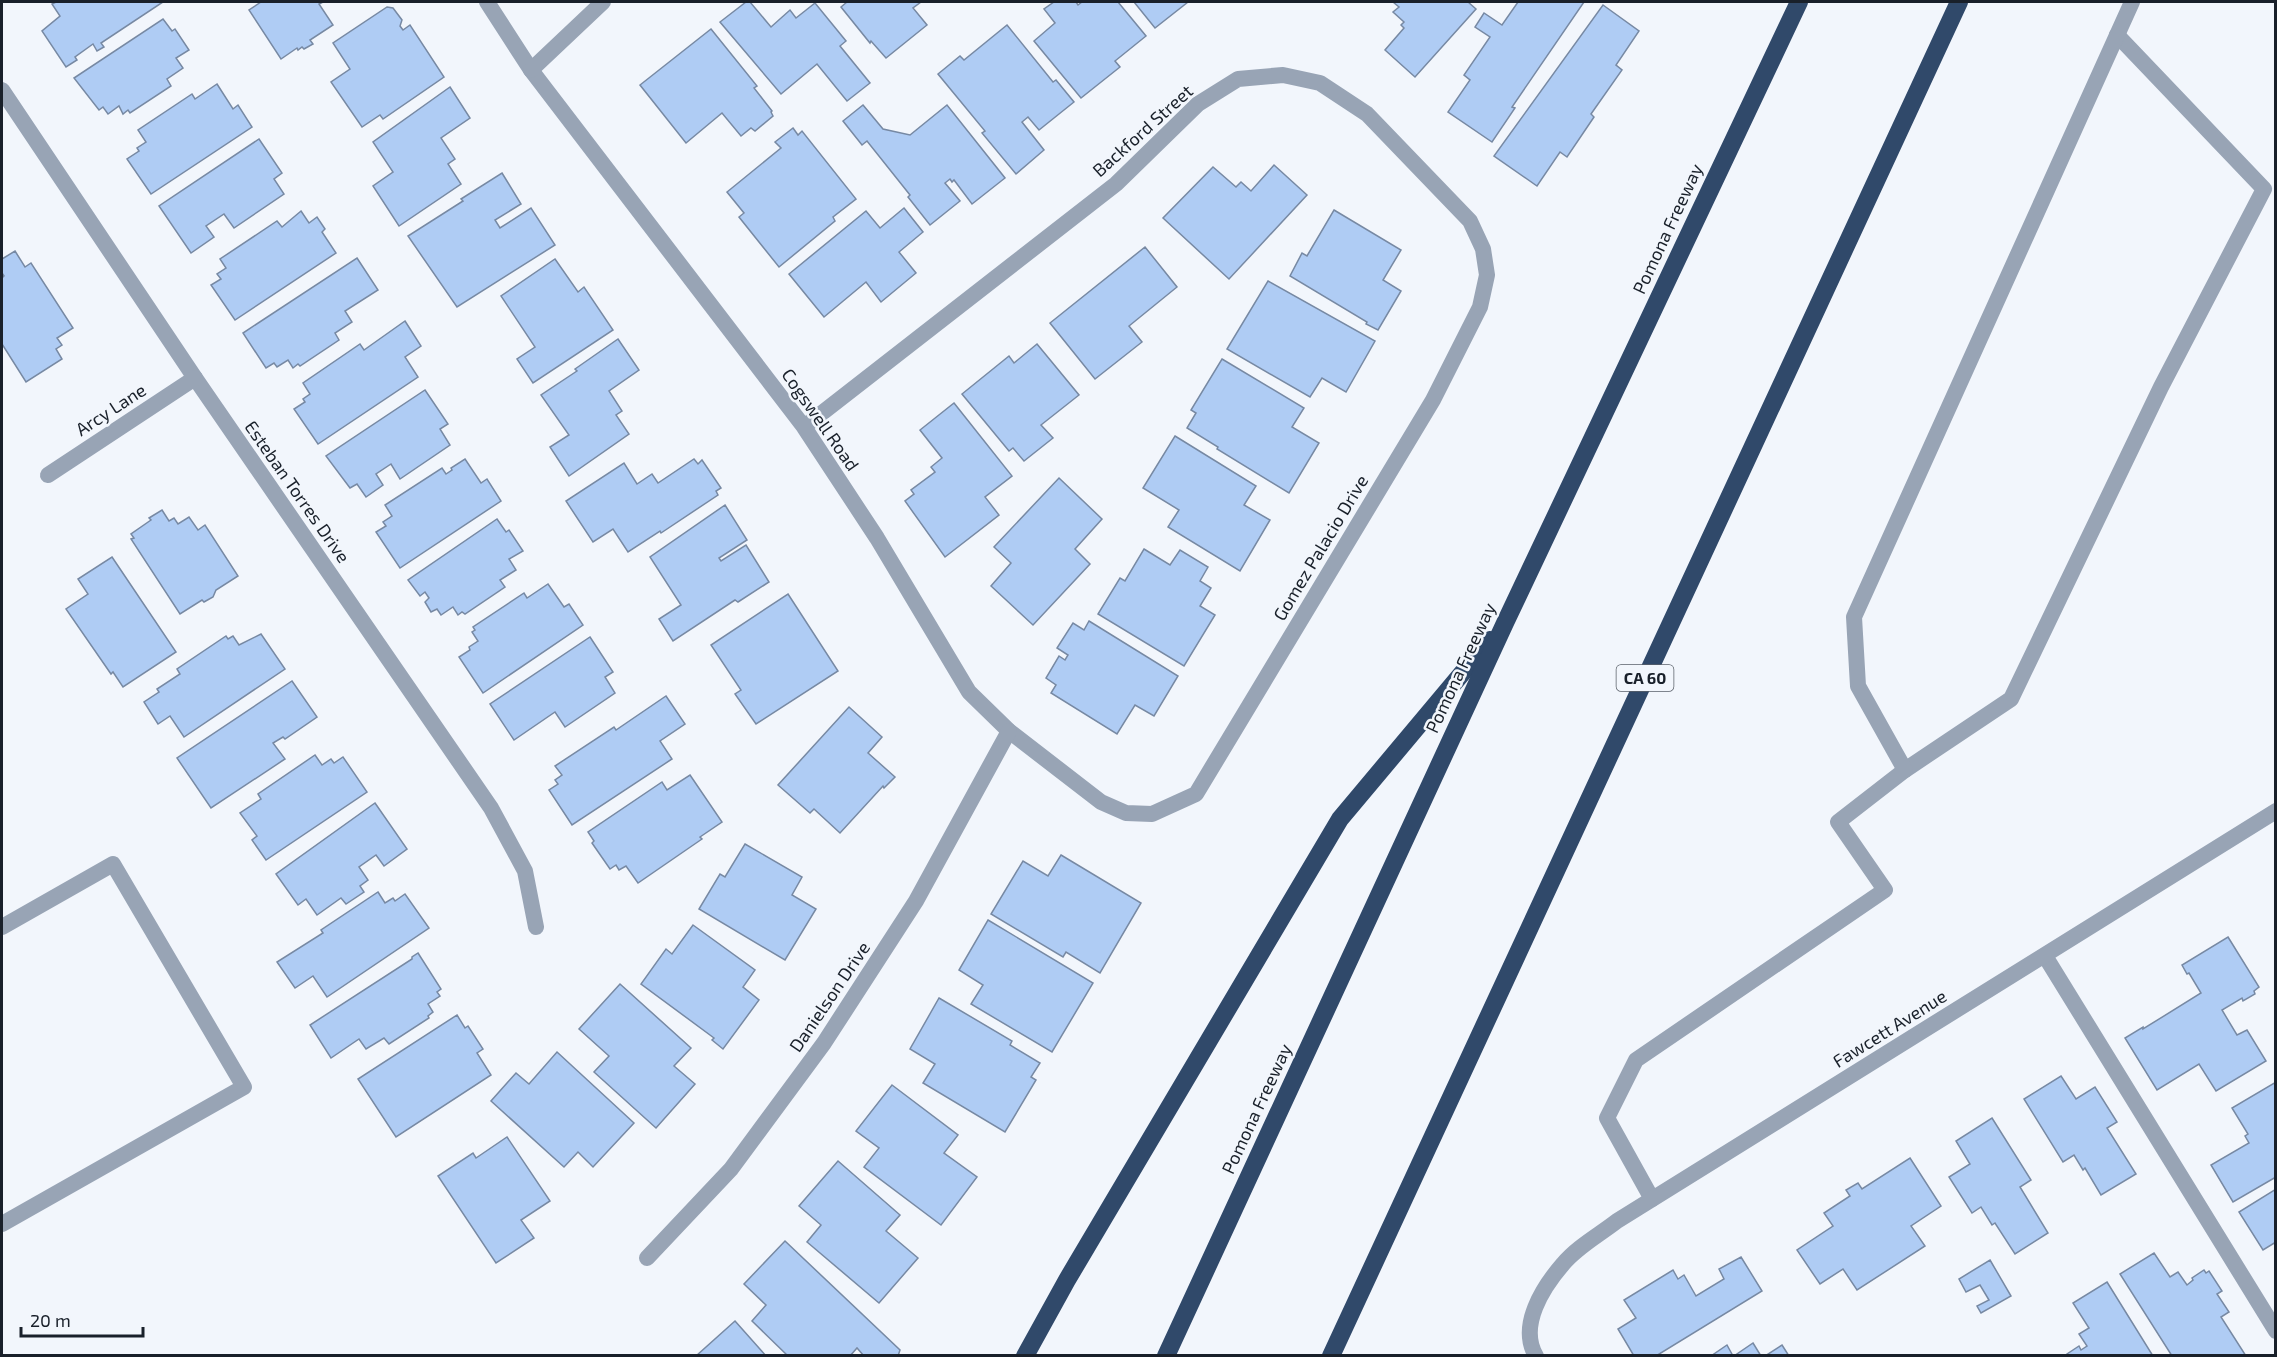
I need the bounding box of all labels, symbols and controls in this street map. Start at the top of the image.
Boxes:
street label: Backford Street [1088,79,1197,181]
street label: Pomona Freeway [1627,160,1707,297]
street label: Cogswell Road [777,364,864,475]
street label: Arcy Lane [71,378,150,440]
street label: Esteban Torres Drive [241,416,355,567]
street label: Gomez Palacio Drive [1268,471,1372,624]
street label: Pomona Freeway [1420,599,1500,736]
road number: CA 60 [1616,665,1674,691]
street label: Danielson Drive [784,937,874,1056]
street label: Fawcett Avenue [1829,984,1950,1072]
street label: Pomona Freeway [1216,1040,1296,1177]
scale bar [21,1300,142,1338]
text: 20 m [30,1309,71,1331]

